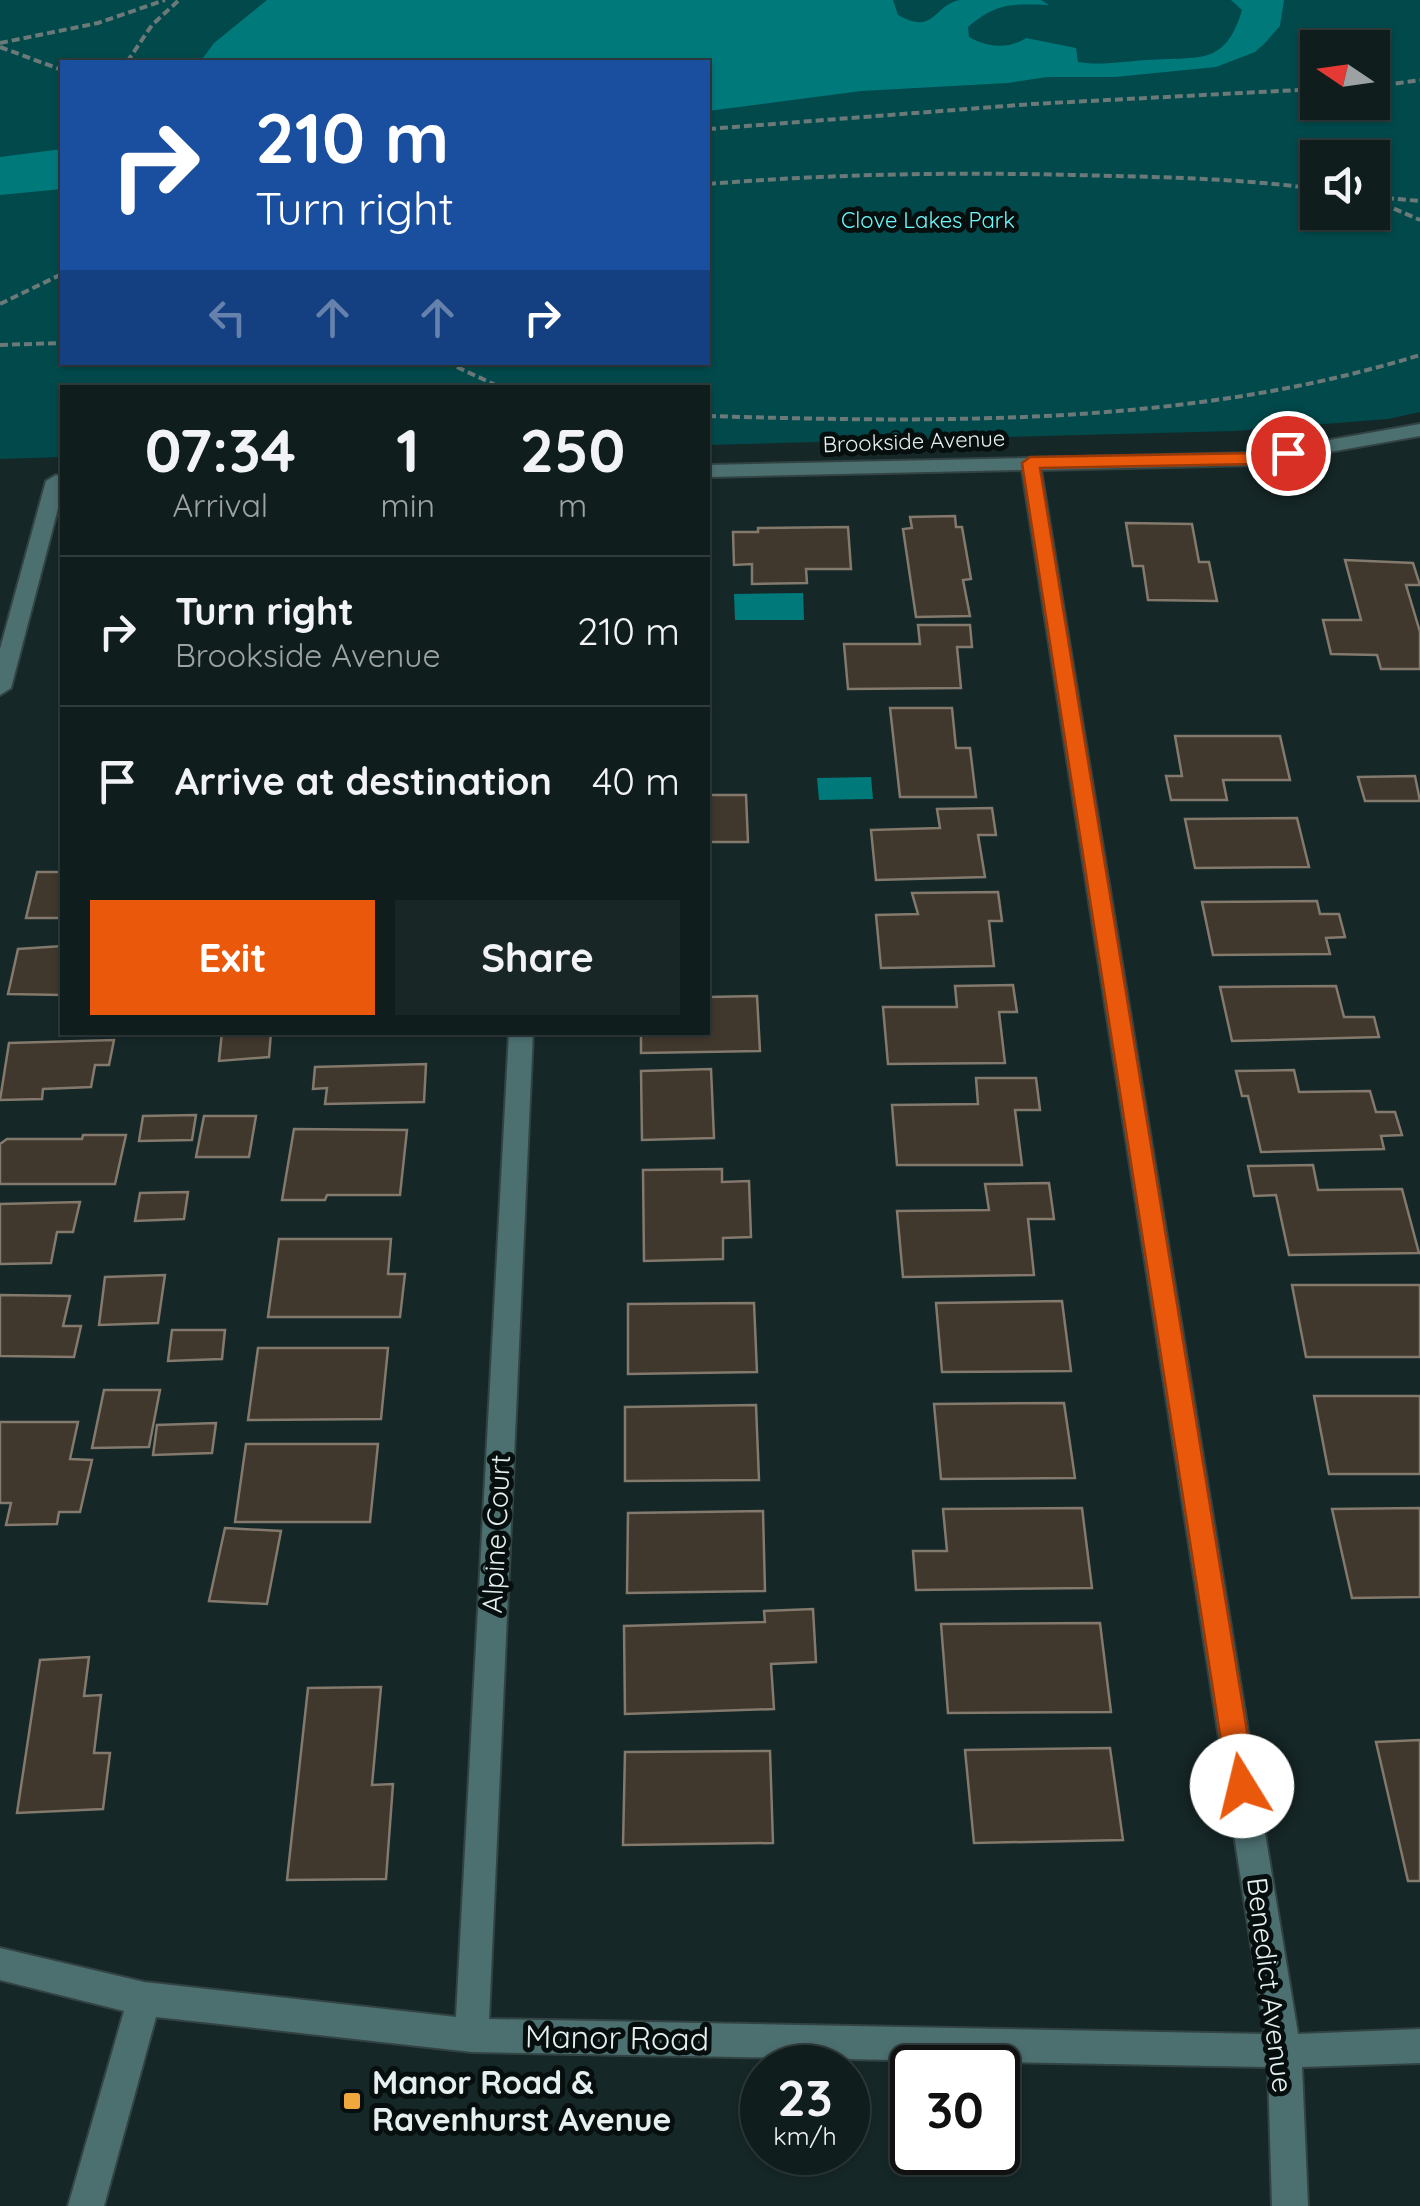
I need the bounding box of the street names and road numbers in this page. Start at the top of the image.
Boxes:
street label: Brookside Avenue [822,424,1006,458]
street label: Alpine Court [474,1454,517,1614]
street label: Benedict Avenue [1240,1875,1301,2094]
street label: Manor Road [525,2015,709,2059]

